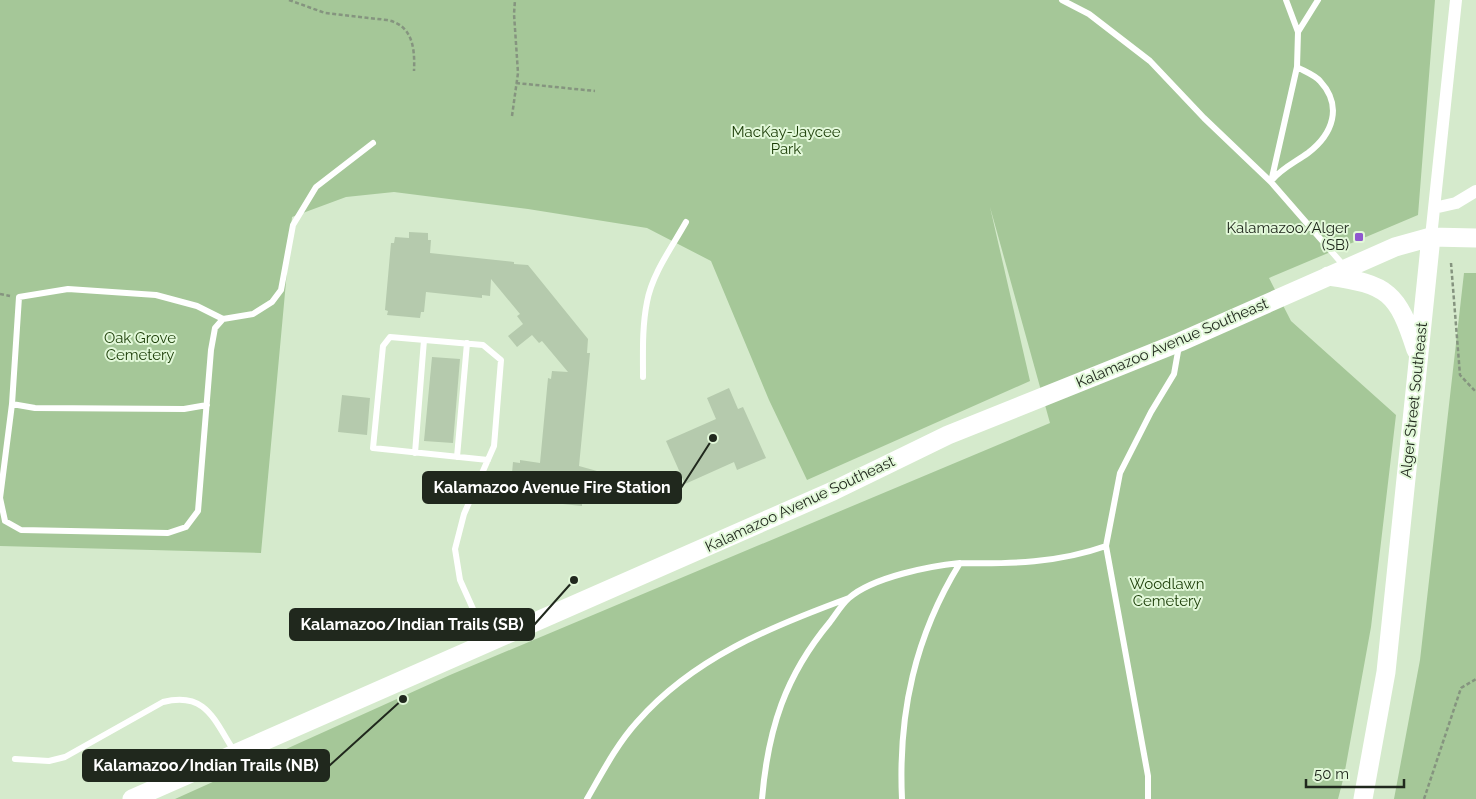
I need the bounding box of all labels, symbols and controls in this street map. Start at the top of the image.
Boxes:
park label: MacKay-Jaycee Park [731,123,841,158]
place label: Kalamazoo/Alger (SB) [1226,219,1350,254]
marker: Kalamazoo/Alger (SB) [1353,231,1365,243]
street label: Kalamazoo Avenue Southeast [1073,294,1271,392]
street label: Alger Street Southeast [1397,321,1431,479]
park label: Oak Grove Cemetery [104,329,176,364]
street label: Kalamazoo Avenue Southeast [702,452,898,556]
callout: Kalamazoo Avenue Fire Station [423,472,681,503]
text: Kalamazoo Avenue Fire Station [433,478,671,497]
park label: Woodlawn Cemetery [1130,575,1204,610]
callout: Kalamazoo/Indian Trails (SB) [290,609,534,640]
text: Kalamazoo/Indian Trails (SB) [300,615,524,634]
callout: Kalamazoo/Indian Trails (NB) [83,750,329,781]
text: Kalamazoo/Indian Trails (NB) [93,756,319,775]
scale bar [1306,756,1404,788]
text: 50 m [1314,765,1349,783]

